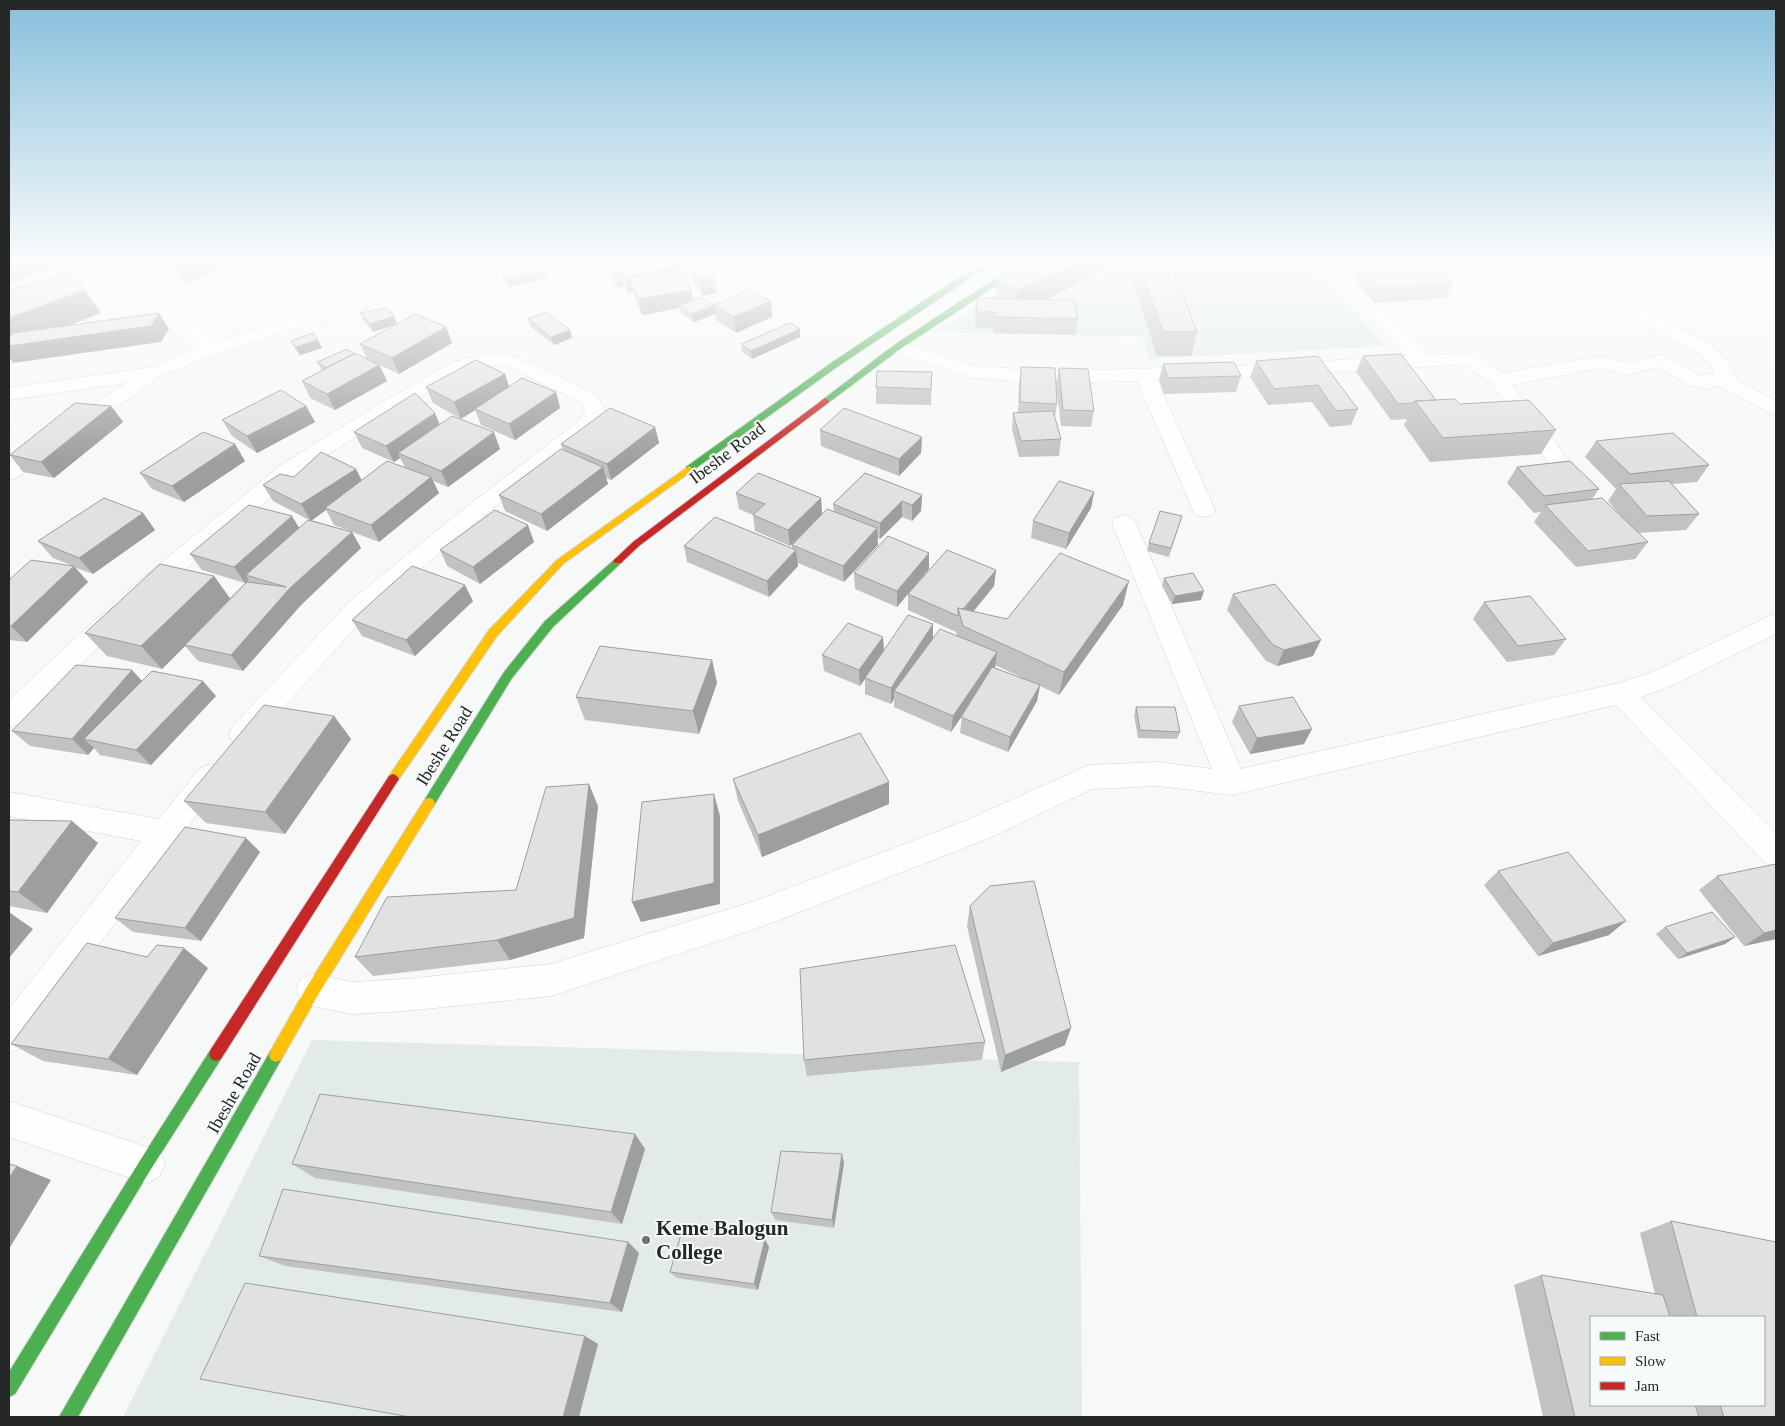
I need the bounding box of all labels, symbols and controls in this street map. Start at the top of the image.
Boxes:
street label: Ibeshe Road [685,418,769,488]
street label: Ibeshe Road [412,703,476,789]
street label: Ibeshe Road [203,1049,265,1137]
place label: Keme Balogun College [656,1216,789,1264]
marker: Keme Balogun College [640,1234,652,1246]
legend [1590,1316,1765,1406]
text: Fast [1635,1328,1661,1344]
text: Slow [1635,1353,1666,1369]
text: Jam [1635,1378,1659,1394]

